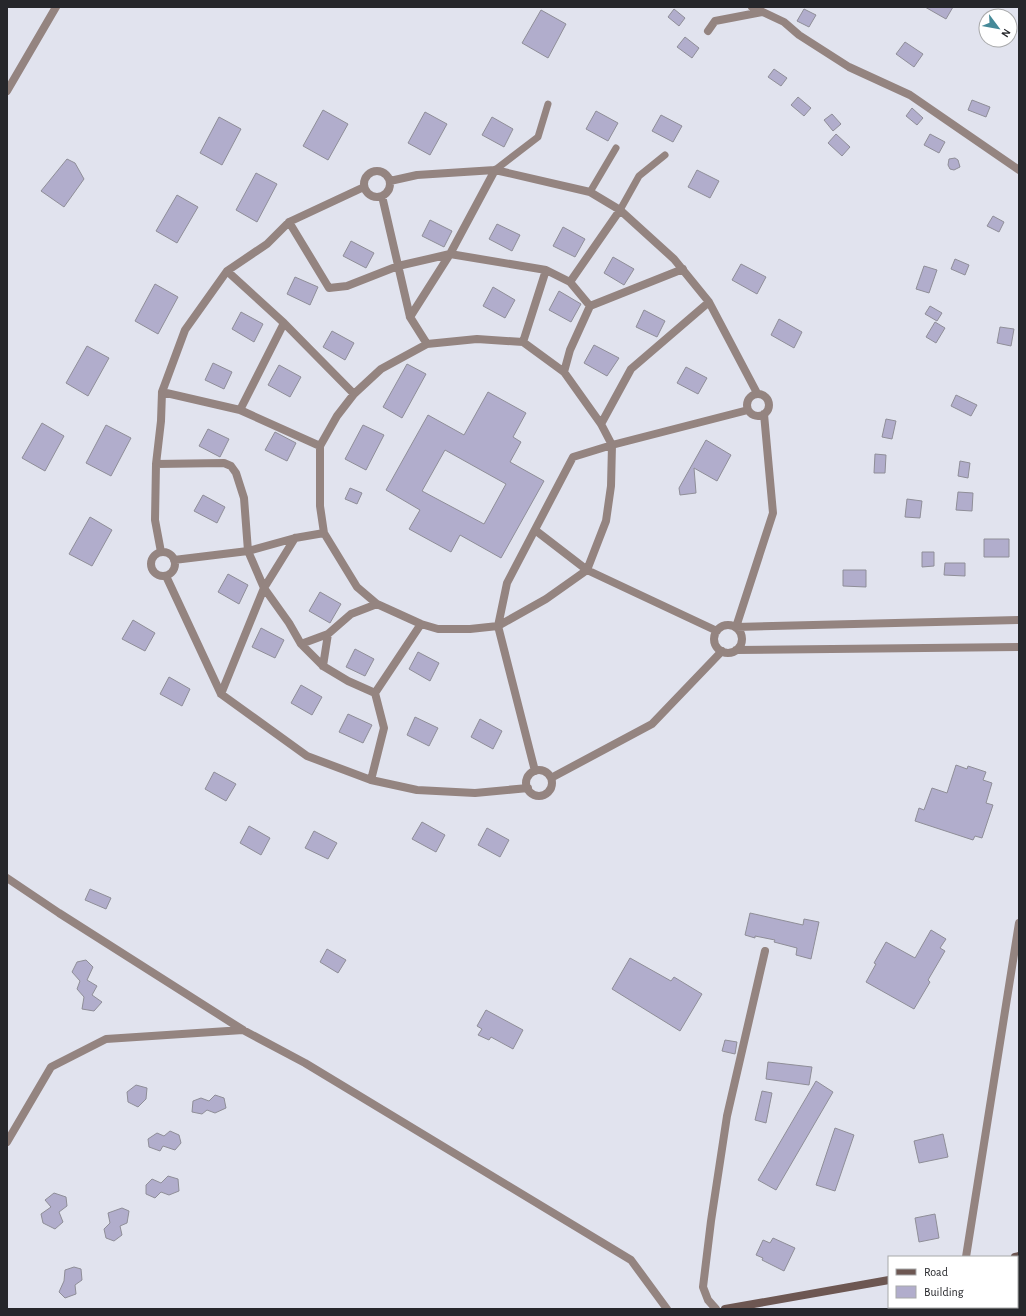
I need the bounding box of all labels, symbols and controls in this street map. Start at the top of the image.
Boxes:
north arrow [978,8,1018,48]
text: N [999,27,1013,39]
legend [888,1256,1018,1308]
text: Road [924,1266,948,1278]
text: Building [924,1286,964,1298]

